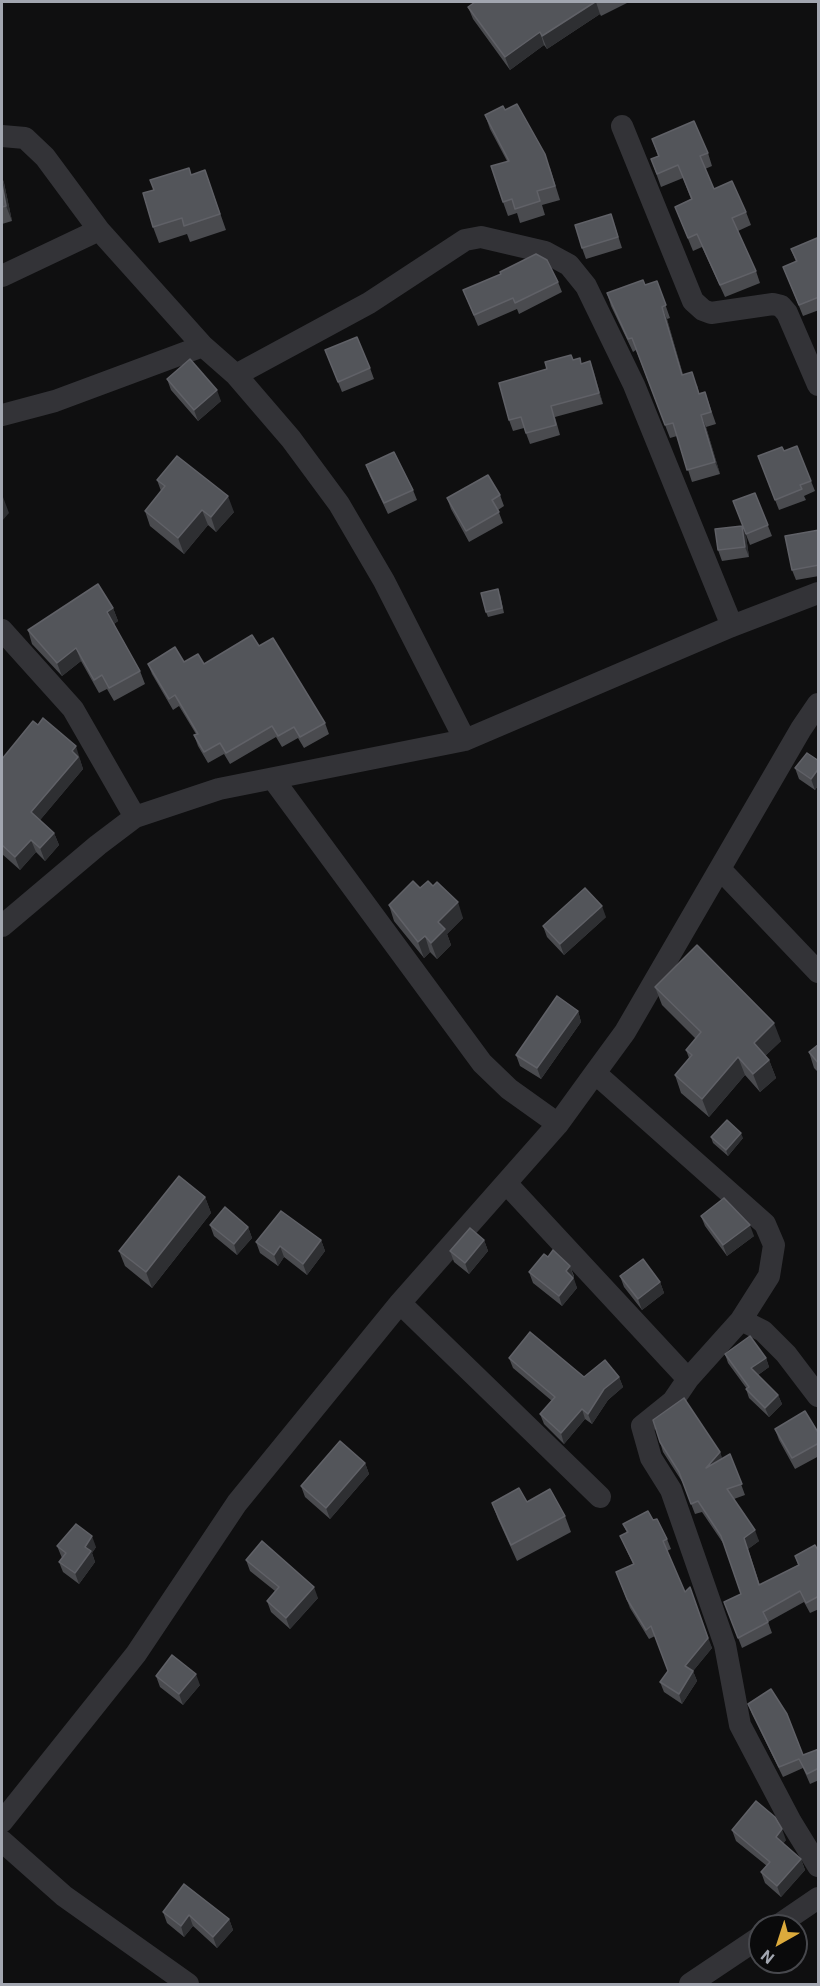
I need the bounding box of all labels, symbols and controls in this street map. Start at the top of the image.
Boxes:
north arrow [748,1914,808,1974]
text: N [757,1946,778,1968]

